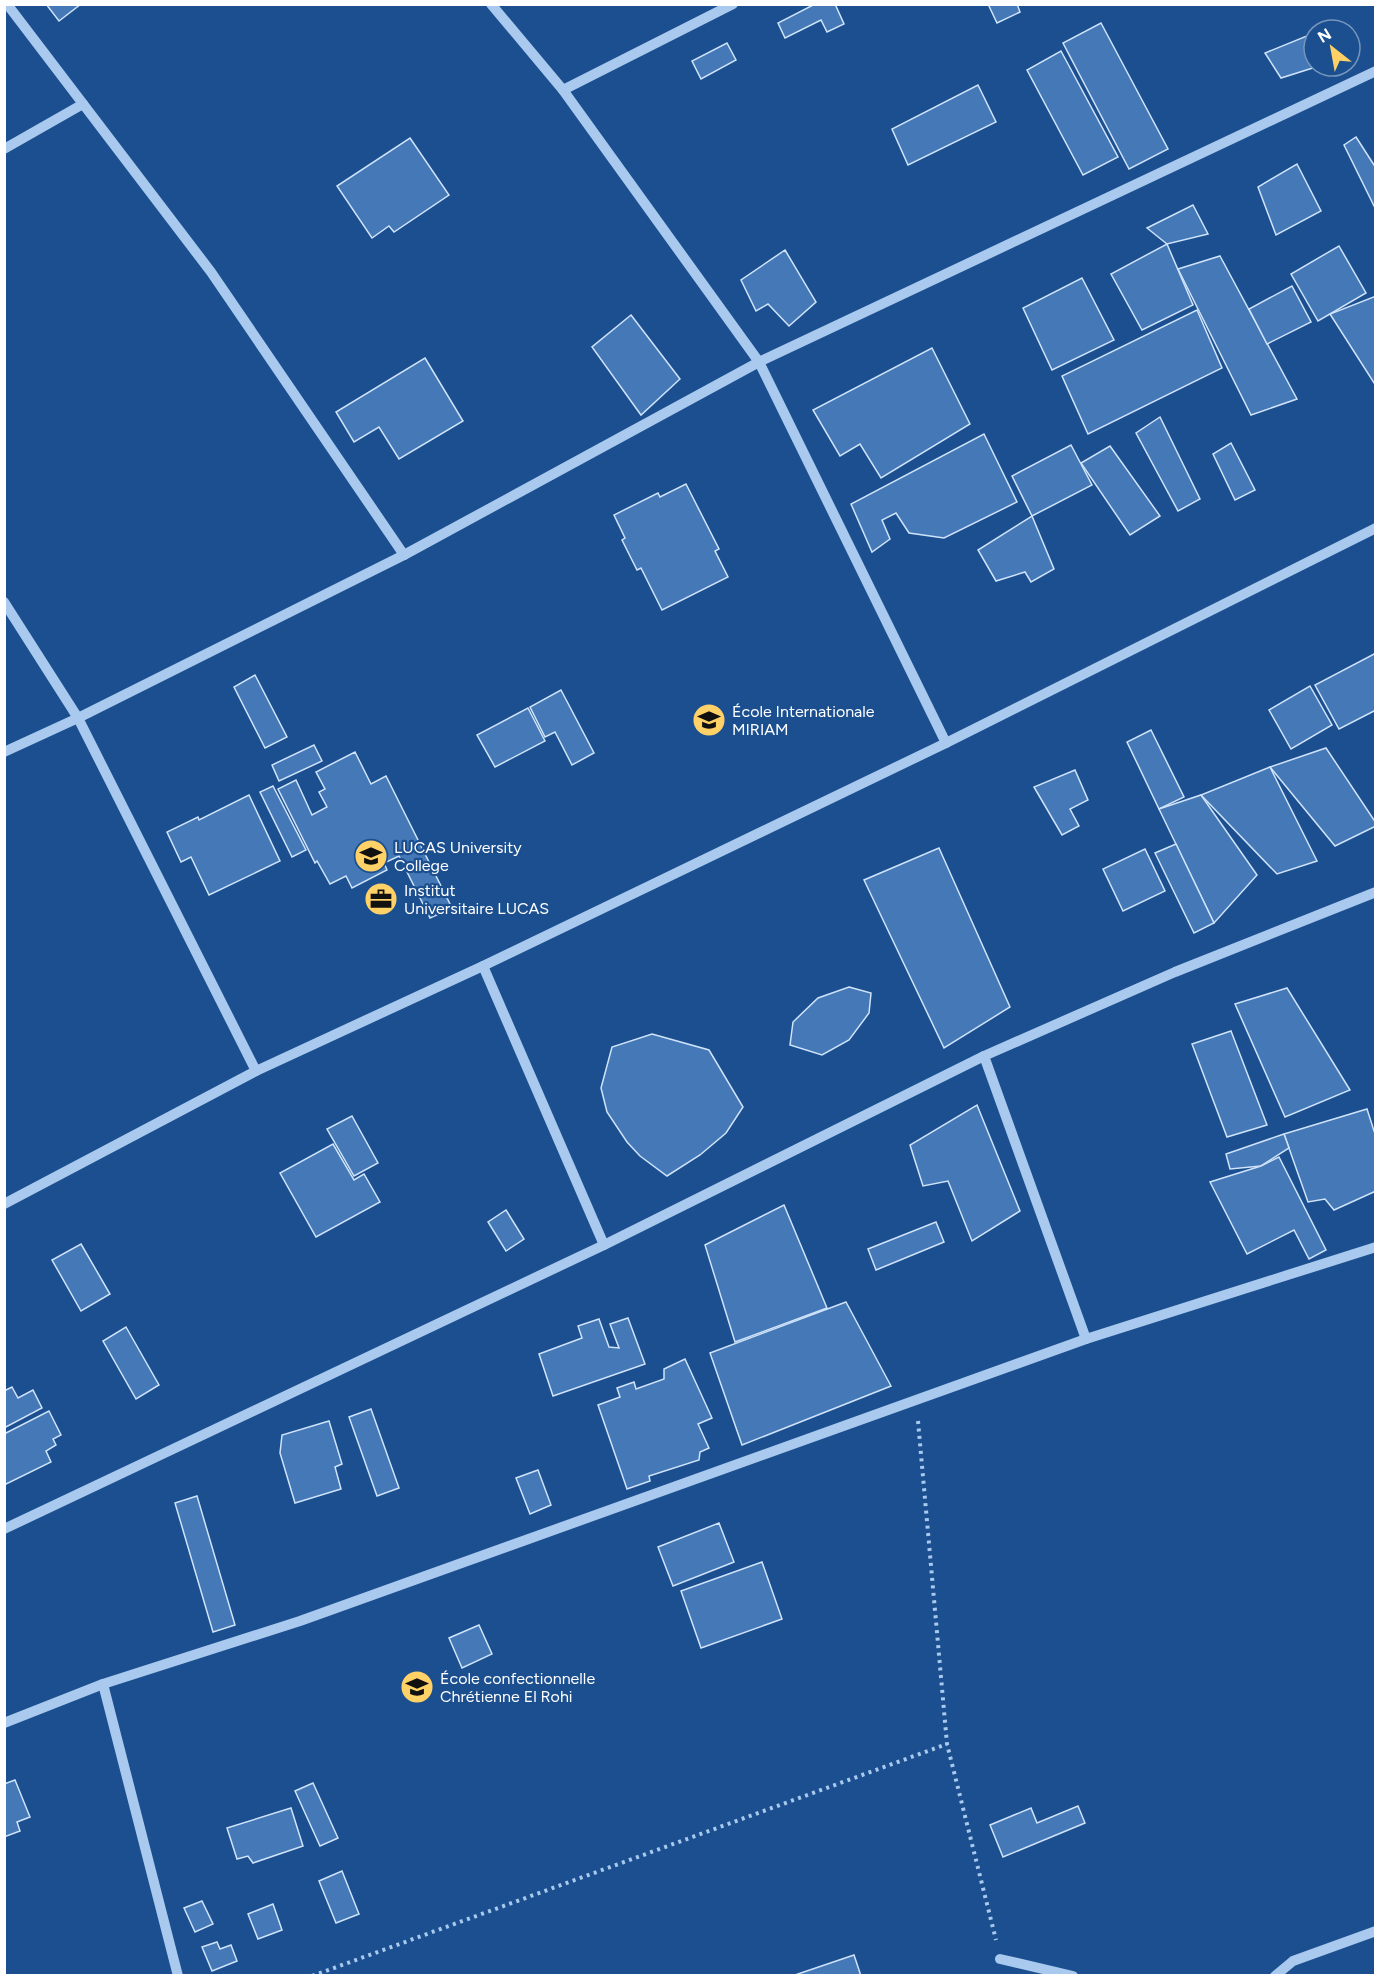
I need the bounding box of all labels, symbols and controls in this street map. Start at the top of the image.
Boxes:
north arrow [1302,18,1362,78]
text: N [1314,24,1335,47]
school or university icon: École Internationale MIRIAM [691,702,727,738]
place label: École Internationale MIRIAM [732,702,875,739]
school or university icon: LUCAS University College [353,838,389,874]
place label: LUCAS University College [394,838,522,875]
office icon: Institut Universitaire LUCAS [363,881,399,917]
place label: Institut Universitaire LUCAS [404,881,549,918]
school or university icon: École confectionnelle Chrétienne El Rohi [399,1669,435,1705]
place label: École confectionnelle Chrétienne El Rohi [440,1669,595,1706]

